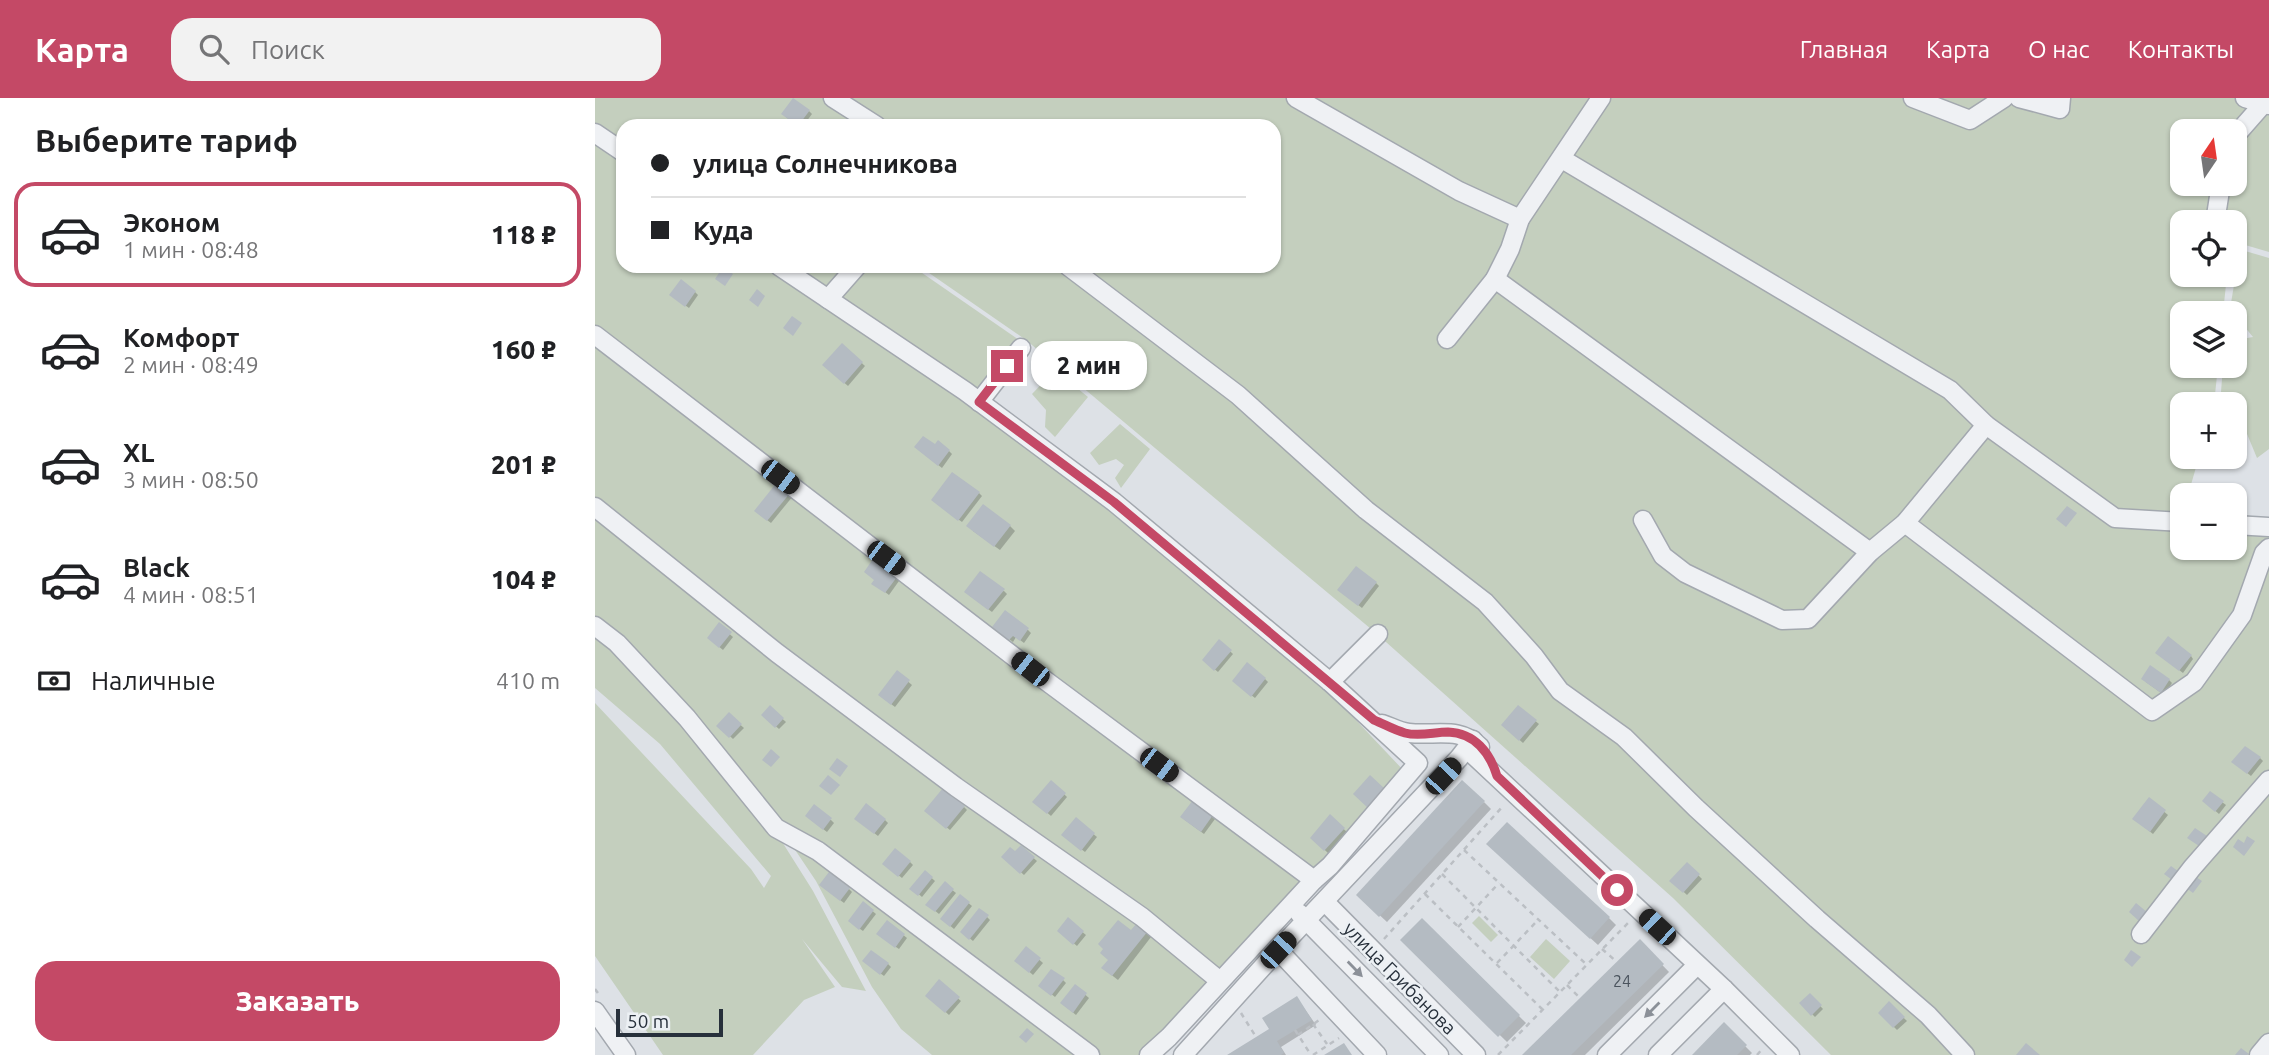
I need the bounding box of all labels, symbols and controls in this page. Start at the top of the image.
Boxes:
search box [171,18,661,81]
icon: search [195,30,233,68]
text: Карта [35,31,129,68]
text: Поиск [251,35,325,64]
text: Главная [1800,36,1888,63]
text: Карта [1926,36,1990,63]
text: О нас [2028,36,2090,63]
text: Контакты [2128,36,2234,63]
north arrow [2170,119,2247,196]
map controls [2170,119,2247,560]
text: Выберите тариф [35,122,298,158]
text: улица Солнечникова [693,149,958,178]
icon: car [39,203,102,266]
text: Эконом [123,208,220,237]
button: locate [2170,210,2247,287]
text: Куда [693,216,754,245]
text: 118 ₽ [491,220,556,249]
text: 1 мин · 08:48 [123,237,259,262]
button: layers [2170,301,2247,378]
icon: car [39,318,102,381]
text: Комфорт [123,323,239,352]
text: 160 ₽ [491,335,556,364]
callout: 2 мин [1031,342,1147,390]
route end [991,350,1023,382]
text: 2 мин · 08:49 [123,352,259,377]
text: 2 мин [1057,353,1121,378]
button: + [2170,392,2247,469]
icon: car [39,433,102,496]
text: XL [123,438,154,467]
text: 201 ₽ [491,450,556,479]
car [757,456,804,498]
text: 3 мин · 08:50 [123,467,259,492]
button: − [2170,483,2247,560]
car [863,537,910,579]
icon: car [39,548,102,611]
text: Black [123,553,190,582]
text: 104 ₽ [491,565,556,594]
text: 4 мин · 08:51 [123,582,259,607]
car [1007,648,1054,690]
icon: cash [35,662,73,700]
text: Наличные [91,666,216,695]
text: 410 m [496,668,560,693]
car [1136,744,1183,786]
car [1421,753,1466,799]
route start [1601,874,1633,906]
car [1635,905,1680,949]
street label: улица Грибанова [1339,917,1461,1039]
car [1256,927,1301,973]
one-way arrow [1346,960,1362,977]
button: Заказать [35,961,560,1041]
house number: 24 [1613,972,1631,990]
one-way arrow [1644,1001,1660,1018]
scale bar [616,1006,723,1038]
text: 50 m [627,1010,669,1032]

